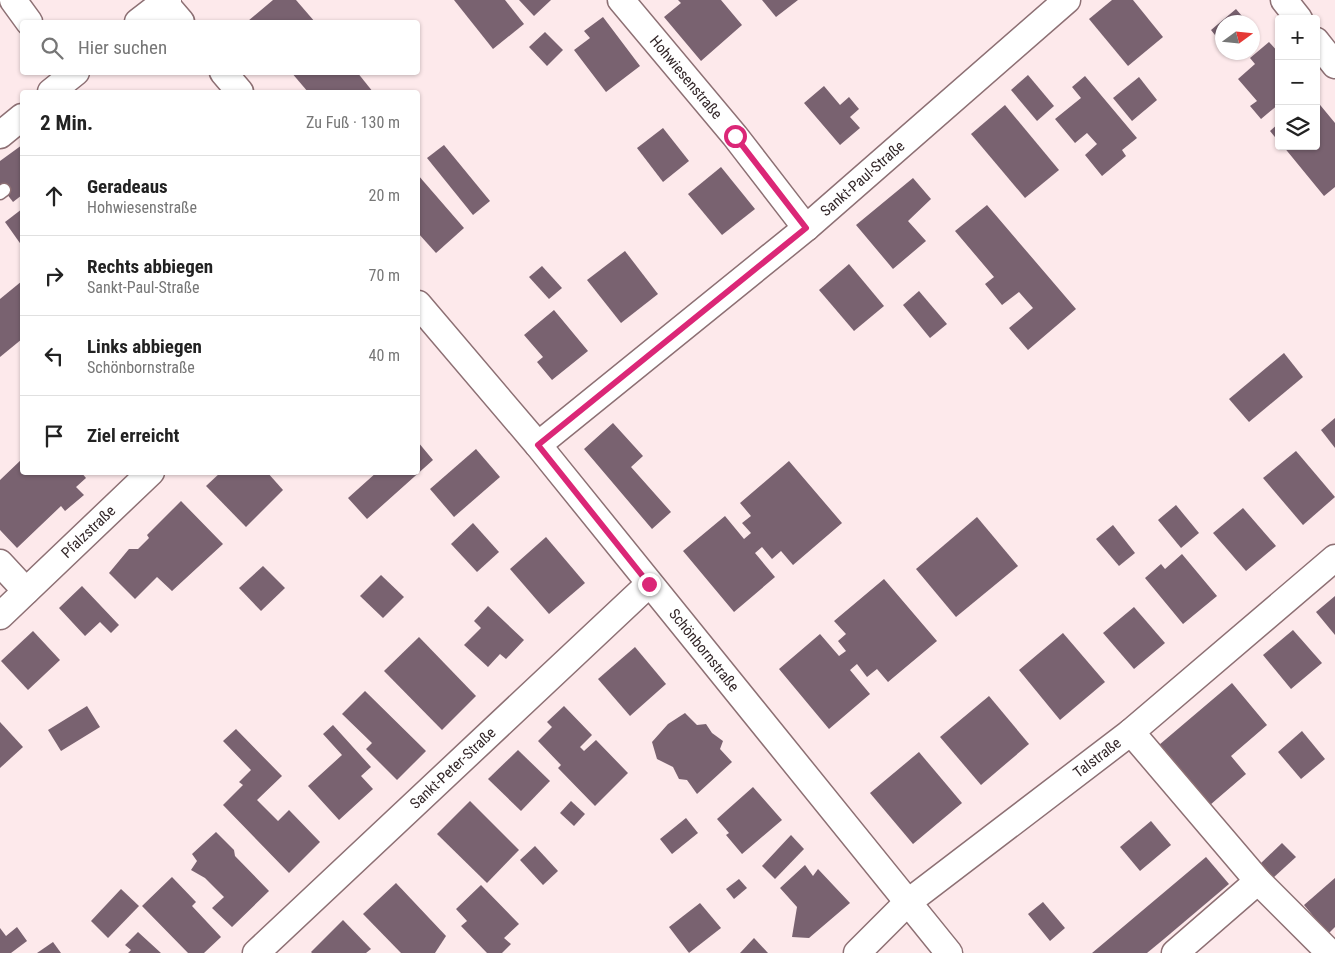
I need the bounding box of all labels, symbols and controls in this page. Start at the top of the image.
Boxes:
north arrow [1215,15,1260,60]
map controls [1275,15,1320,150]
button: + [1275,15,1320,60]
search box [20,20,420,75]
street label: Hohwiesenstraße [646,32,726,123]
icon: search [38,34,66,62]
text: Hier suchen [78,36,167,59]
button: − [1275,60,1320,105]
button: layers [1275,105,1320,150]
text: 2 Min. [40,111,93,135]
text: Zu Fuß · 130 m [306,113,400,132]
route start [724,125,747,148]
street label: Sankt-Paul-Straße [817,137,908,220]
text: Geradeaus [87,175,168,198]
icon: ahead [40,182,68,210]
text: 20 m [368,186,400,205]
text: Hohwiesenstraße [87,198,197,217]
text: Rechts abbiegen [87,255,213,278]
icon: right [40,262,68,290]
text: 70 m [368,266,400,285]
text: Sankt-Paul-Straße [87,278,200,297]
text: Links abbiegen [87,335,202,358]
icon: left [40,342,68,370]
text: 40 m [368,346,400,365]
text: Schönbornstraße [87,358,195,377]
icon: arrive [40,422,68,450]
text: Ziel erreicht [87,424,179,447]
street label: Pfalzstraße [57,502,119,562]
route end [638,573,661,596]
street label: Schönbornstraße [665,605,743,695]
street label: Sankt-Peter-Straße [406,724,499,813]
street label: Talstraße [1070,734,1125,782]

